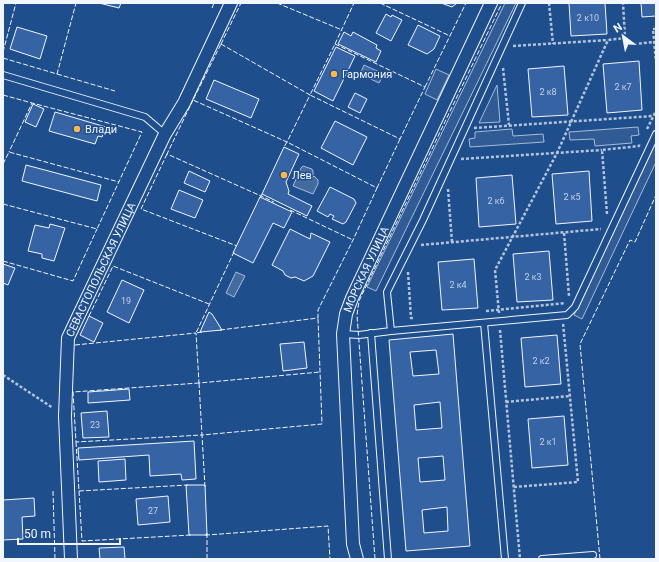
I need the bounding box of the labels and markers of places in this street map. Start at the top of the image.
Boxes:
place label: Гармония [342,68,392,81]
marker: Гармония [329,69,339,79]
place label: Влади [85,123,117,136]
marker: Влади [72,124,82,134]
place label: Лев [292,169,312,182]
marker: Лев [279,170,289,180]

